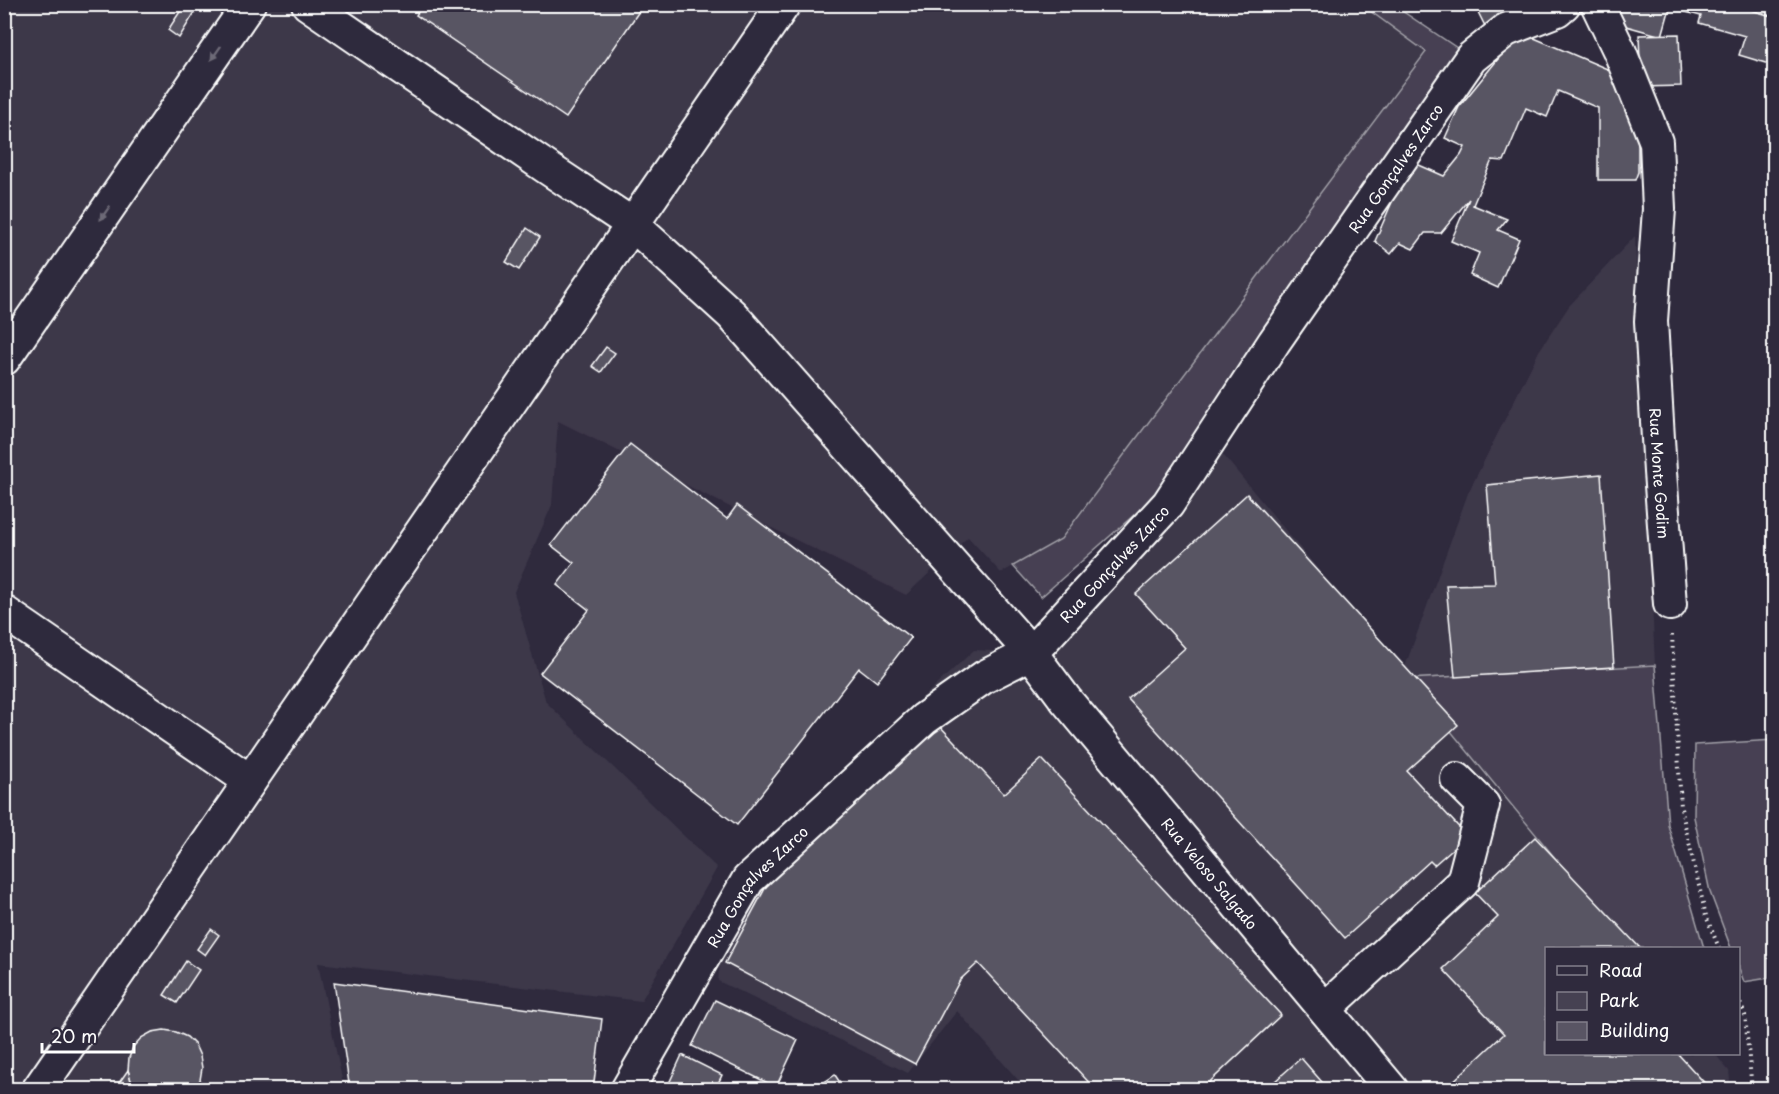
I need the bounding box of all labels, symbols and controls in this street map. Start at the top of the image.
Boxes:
one-way arrow [210,44,222,60]
street label: Rua Gonçalves Zarco [1342,98,1448,237]
one-way arrow [99,205,111,221]
street label: Rua Monte Godim [1645,407,1677,539]
street label: Rua Gonçalves Zarco [1054,499,1174,627]
street label: Rua Veloso Salgado [1157,812,1264,934]
street label: Rua Gonçalves Zarco [700,820,813,951]
legend [1545,947,1740,1055]
text: Road [1599,956,1643,983]
text: Park [1599,986,1639,1013]
scale bar [42,1016,134,1054]
text: Building [1599,1016,1669,1043]
text: 20 m [51,1022,97,1049]

